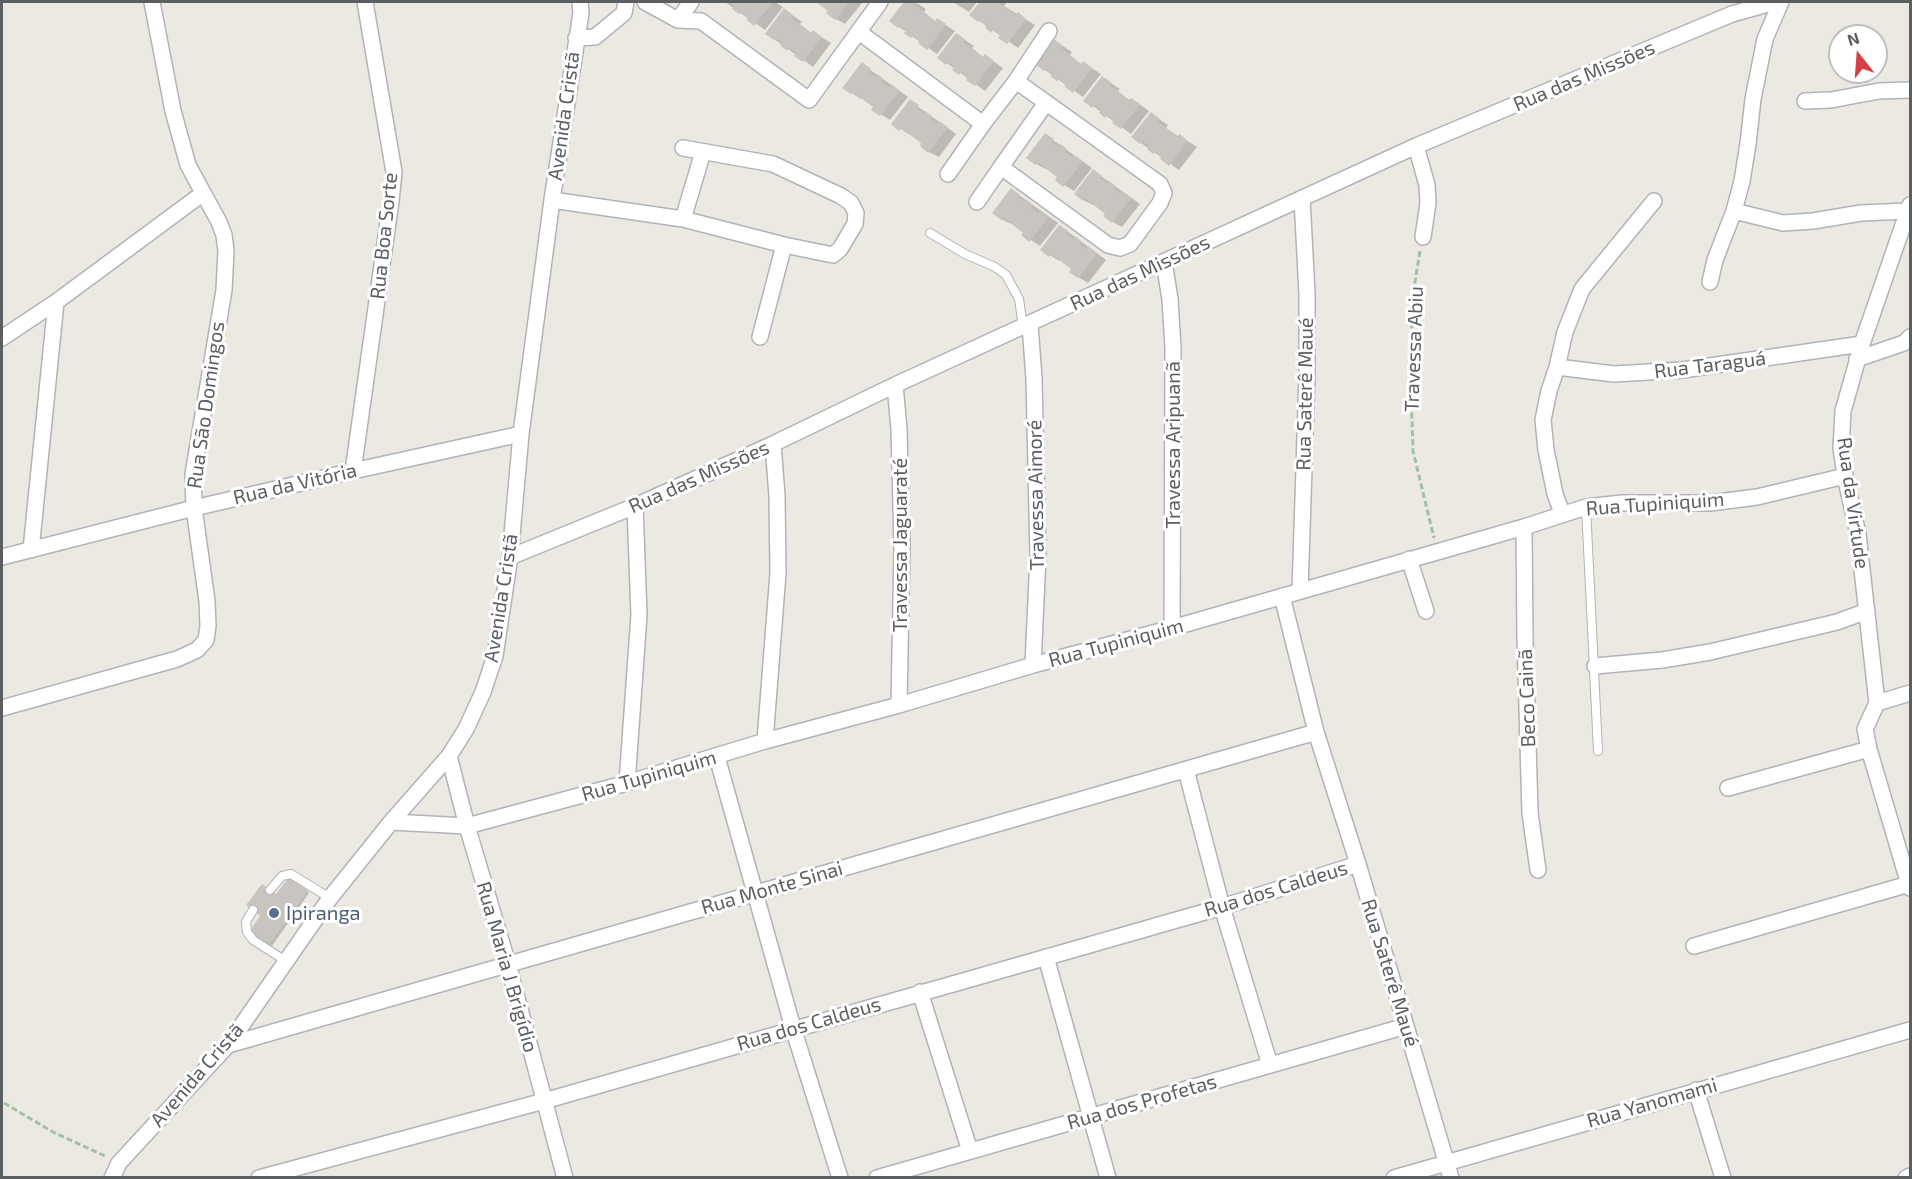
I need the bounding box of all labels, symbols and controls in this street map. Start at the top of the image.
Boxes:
north arrow [1828,24,1888,84]
text: N [1845,27,1861,49]
street label: Rua das Missões [1510,35,1658,117]
street label: Avenida Cristã [543,50,585,182]
street label: Rua Boa Sorte [365,171,403,301]
street label: Rua das Missões [1066,230,1214,316]
street label: Travessa Abiu [1400,286,1428,412]
street label: Rua Saterê Maué [1292,317,1318,471]
street label: Rua São Domingos [182,320,230,490]
street label: Rua Taraguá [1653,346,1767,384]
street label: Travessa Aripuanã [1161,361,1185,529]
street label: Travessa Aimoré [1023,420,1049,570]
street label: Rua das Missões [625,435,773,519]
street label: Rua da Virtude [1832,436,1874,570]
street label: Rua da Vitória [231,458,359,510]
street label: Travessa Jaguaraté [888,458,912,632]
street label: Rua Tupiniquim [1585,487,1725,521]
street label: Avenida Cristã [479,532,523,664]
street label: Rua Tupiniquim [1046,613,1186,673]
street label: Beco Cainã [1513,648,1541,748]
street label: Rua Tupiniquim [579,745,719,807]
street label: Rua Monte Sinai [698,856,846,920]
street label: Rua dos Caldeus [1201,856,1351,922]
street label: Rua Maria J Brigídio [471,879,543,1055]
street label: Rua Saterê Maué [1356,896,1424,1050]
place label: Ipiranga [286,901,360,925]
marker: Ipiranga [267,906,281,920]
street label: Rua dos Caldeus [734,992,884,1056]
street label: Avenida Cristã [145,1018,249,1132]
street label: Rua dos Profetas [1064,1069,1220,1135]
street label: Rua Yanomami [1584,1073,1720,1133]

